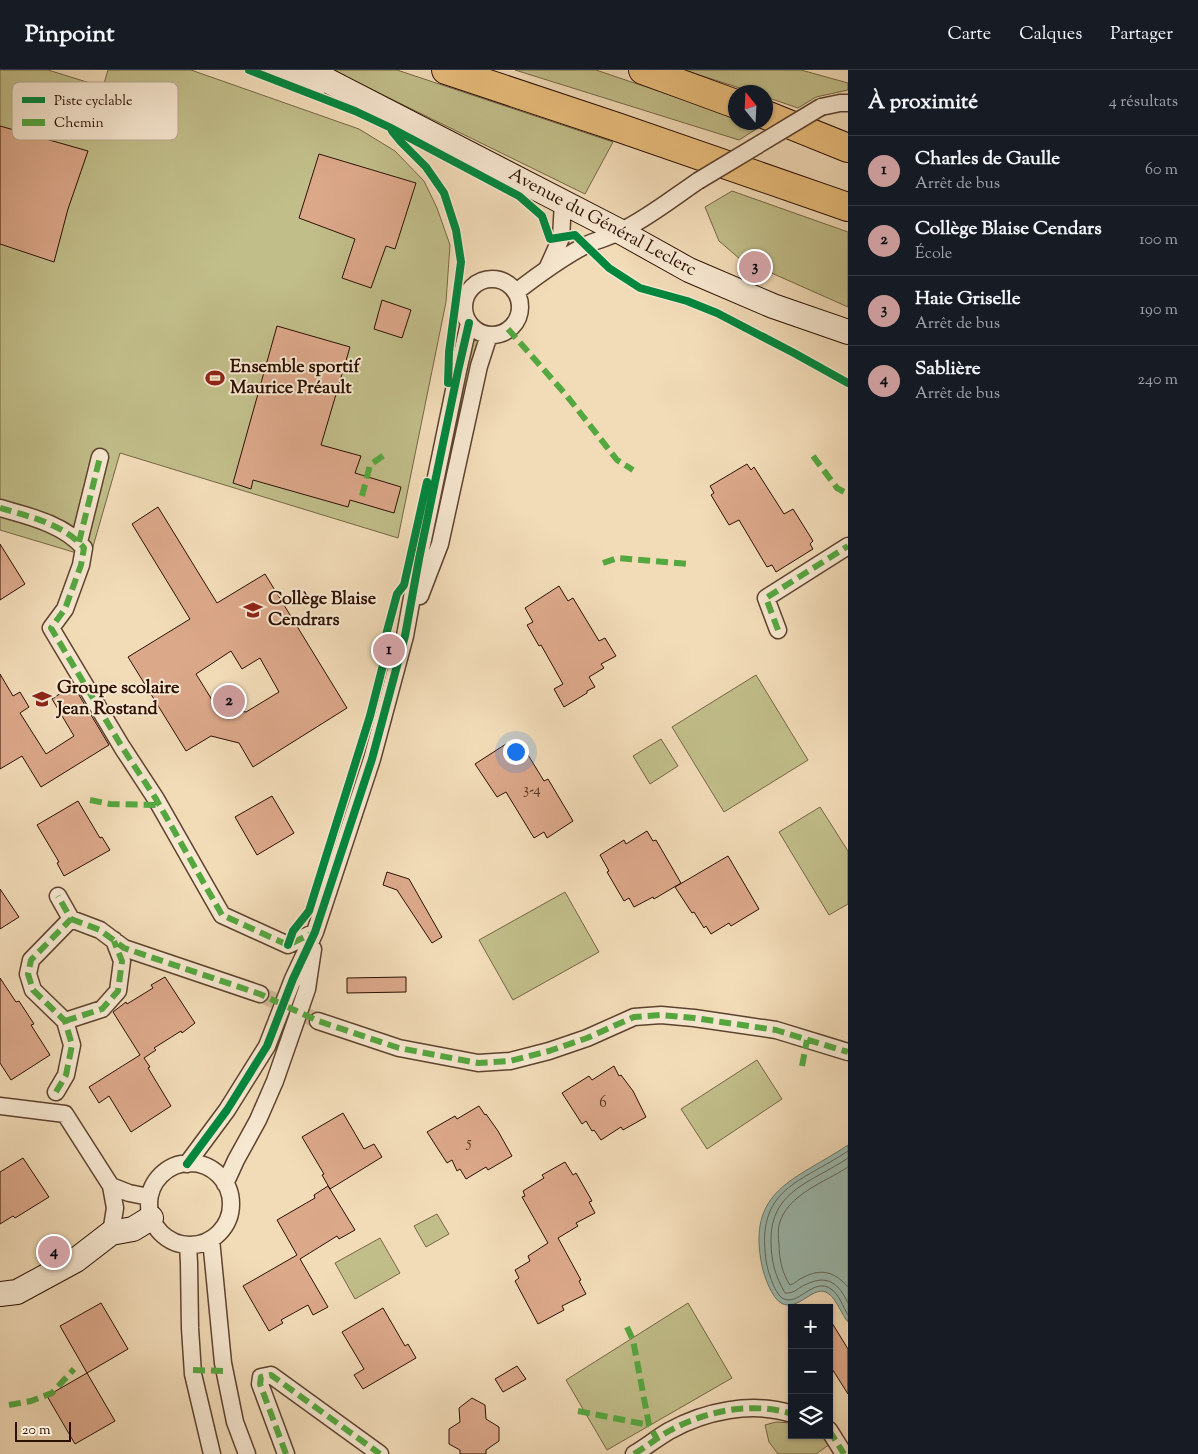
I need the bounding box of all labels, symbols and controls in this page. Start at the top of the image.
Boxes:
text: Pinpoint [25,18,114,52]
text: Carte [948,22,991,48]
text: Calques [1019,22,1082,48]
text: Partager [1110,22,1173,48]
legend [12,82,178,140]
north arrow [728,85,773,130]
text: À proximité [868,88,978,118]
text: 4 résultats [1109,91,1178,114]
text: Piste cyclable [54,92,132,112]
text: Chemin [54,114,104,134]
text: Charles de Gaulle [915,146,1060,173]
text: 1 [881,159,887,182]
text: 60 m [1145,159,1178,182]
street label: Avenue du Général Leclerc [503,162,701,284]
text: Arrêt de bus [915,173,1000,196]
text: Collège Blaise Cendars [915,216,1102,243]
text: 2 [880,229,888,252]
text: 100 m [1139,229,1178,252]
text: École [915,243,952,266]
pin: 3 [739,248,771,286]
text: Haie Griselle [915,286,1021,313]
text: 3 [881,299,887,322]
text: 190 m [1140,299,1178,322]
text: Arrêt de bus [915,313,1000,336]
place label: Ensemble sportif Maurice Préault [230,355,361,402]
text: Sablière [915,356,981,383]
sports icon: Ensemble sportif Maurice Préault [204,367,226,389]
text: 4 [880,369,888,392]
text: 240 m [1137,369,1178,392]
text: Arrêt de bus [915,383,1000,406]
place label: Collège Blaise Cendrars [268,587,377,634]
school or university icon: Collège Blaise Cendrars [242,599,264,621]
pin: 1 [373,631,405,669]
place label: Groupe scolaire Jean Rostand [55,676,180,723]
pin: 2 [213,682,245,720]
school or university icon: Groupe scolaire Jean Rostand [31,688,53,710]
your location [503,739,529,765]
house number: 3-4 [523,780,541,801]
house number: 6 [599,1093,607,1114]
house number: 5 [465,1133,472,1154]
pin: 4 [38,1233,70,1271]
map controls [788,1304,833,1439]
button: + [788,1304,833,1349]
button: − [788,1349,833,1394]
button: layers [788,1394,833,1439]
scale bar [15,1419,71,1442]
text: 20 m [22,1421,51,1441]

